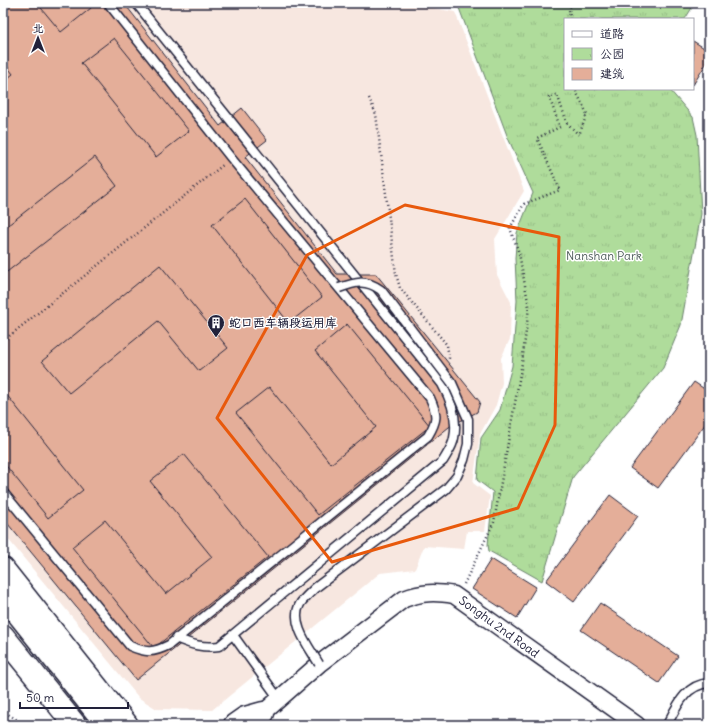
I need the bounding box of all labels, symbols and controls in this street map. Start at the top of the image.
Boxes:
north arrow [18,18,58,58]
legend [564,18,694,90]
text: 北 [33,21,44,35]
text: 道路 [600,26,624,41]
text: 公园 [600,46,624,61]
text: 建筑 [600,66,624,81]
park label: Nanshan Park [566,248,642,263]
building icon: 蛇口西车辆段运用库 [206,313,226,338]
place label: 蛇口西车辆段运用库 [229,315,337,330]
street label: Songhu 2nd Road [456,592,542,661]
scale bar [20,684,128,710]
text: 50 m [26,690,55,705]

